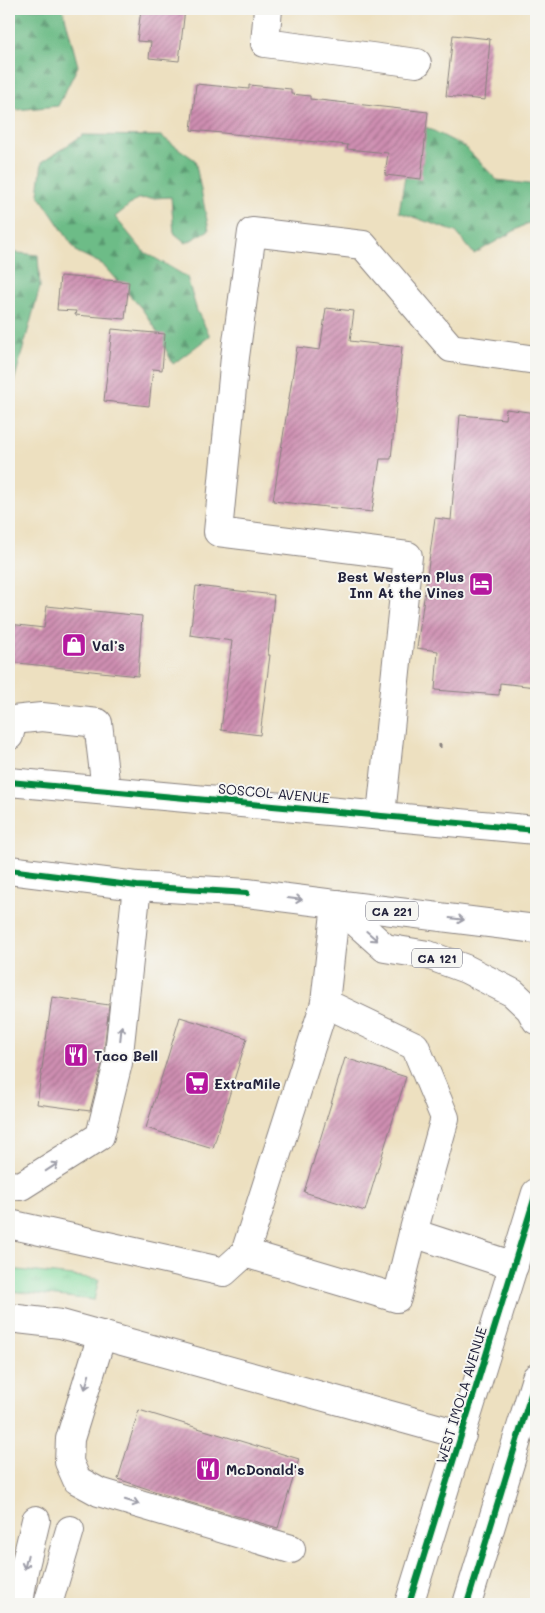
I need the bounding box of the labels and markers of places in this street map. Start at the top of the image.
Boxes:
place label: Best Western Plus Inn At the Vines [337,567,464,602]
hotel icon: Best Western Plus Inn At the Vines [468,571,494,597]
shop icon: Val’s [61,632,87,658]
place label: Val’s [92,636,125,655]
restaurant icon: Taco Bell [63,1042,89,1068]
place label: Taco Bell [94,1046,158,1065]
supermarket icon: ExtraMile [184,1070,210,1096]
place label: ExtraMile [214,1074,281,1093]
restaurant icon: McDonald's [195,1456,221,1482]
place label: McDonald's [226,1460,304,1479]

